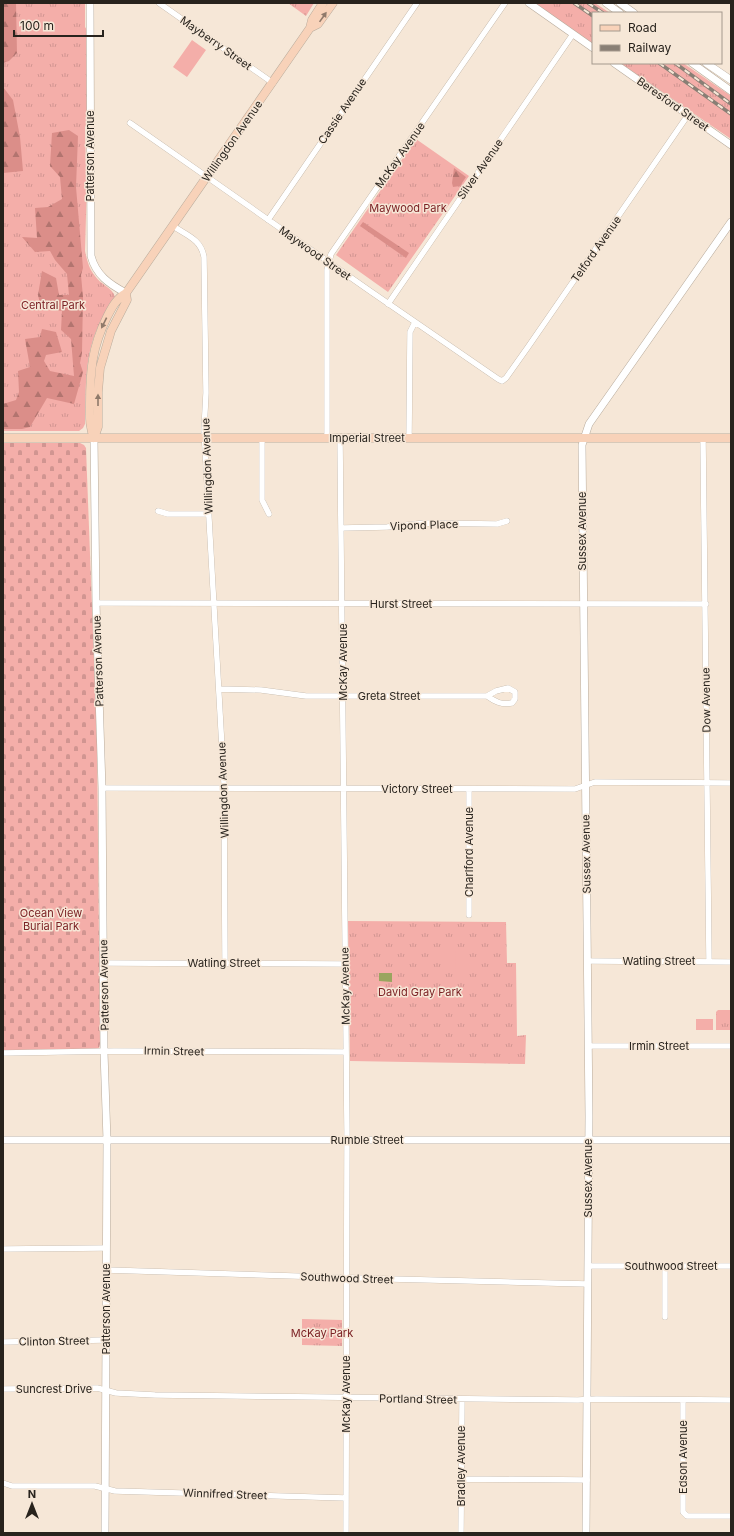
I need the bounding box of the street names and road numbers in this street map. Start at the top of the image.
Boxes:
street label: Mayberry Street [177,13,255,73]
street label: Beresford Street [634,74,712,134]
street label: Cassie Avenue [315,75,369,147]
street label: Willingdon Avenue [199,98,265,184]
street label: Patterson Avenue [83,110,97,202]
street label: McKay Avenue [372,119,428,191]
street label: Silver Avenue [454,136,506,202]
street label: Telford Avenue [568,213,624,285]
street label: Maywood Street [276,223,354,283]
street label: Willingdon Avenue [198,418,216,514]
street label: Imperial Street [329,431,405,445]
street label: Sussex Avenue [575,491,589,571]
street label: Vipond Place [390,517,458,533]
street label: Hurst Street [370,597,433,611]
street label: Patterson Avenue [89,615,107,707]
street label: McKay Avenue [336,623,350,701]
street label: Dow Avenue [698,667,714,733]
street label: Greta Street [358,689,421,703]
street label: Willingdon Avenue [214,742,232,838]
street label: Victory Street [381,782,453,796]
street label: Charlford Avenue [462,807,476,897]
street label: Sussex Avenue [578,814,594,894]
street label: Patterson Avenue [96,939,112,1031]
street label: McKay Avenue [337,947,353,1025]
street label: Watling Street [623,954,696,968]
street label: Watling Street [188,956,261,970]
street label: Irmin Street [629,1039,689,1053]
street label: Irmin Street [144,1043,205,1059]
street label: Rumble Street [330,1133,404,1147]
street label: Sussex Avenue [581,1138,595,1218]
street label: Southwood Street [624,1259,718,1273]
street label: Patterson Avenue [99,1263,113,1355]
street label: Southwood Street [300,1269,394,1287]
street label: Clinton Street [19,1333,90,1349]
street label: McKay Avenue [339,1355,353,1433]
street label: Suncrest Drive [16,1382,92,1396]
street label: Portland Street [379,1391,457,1407]
street label: Edson Avenue [676,1420,690,1494]
street label: Bradley Avenue [454,1425,468,1507]
street label: Winnifred Street [183,1486,268,1502]

